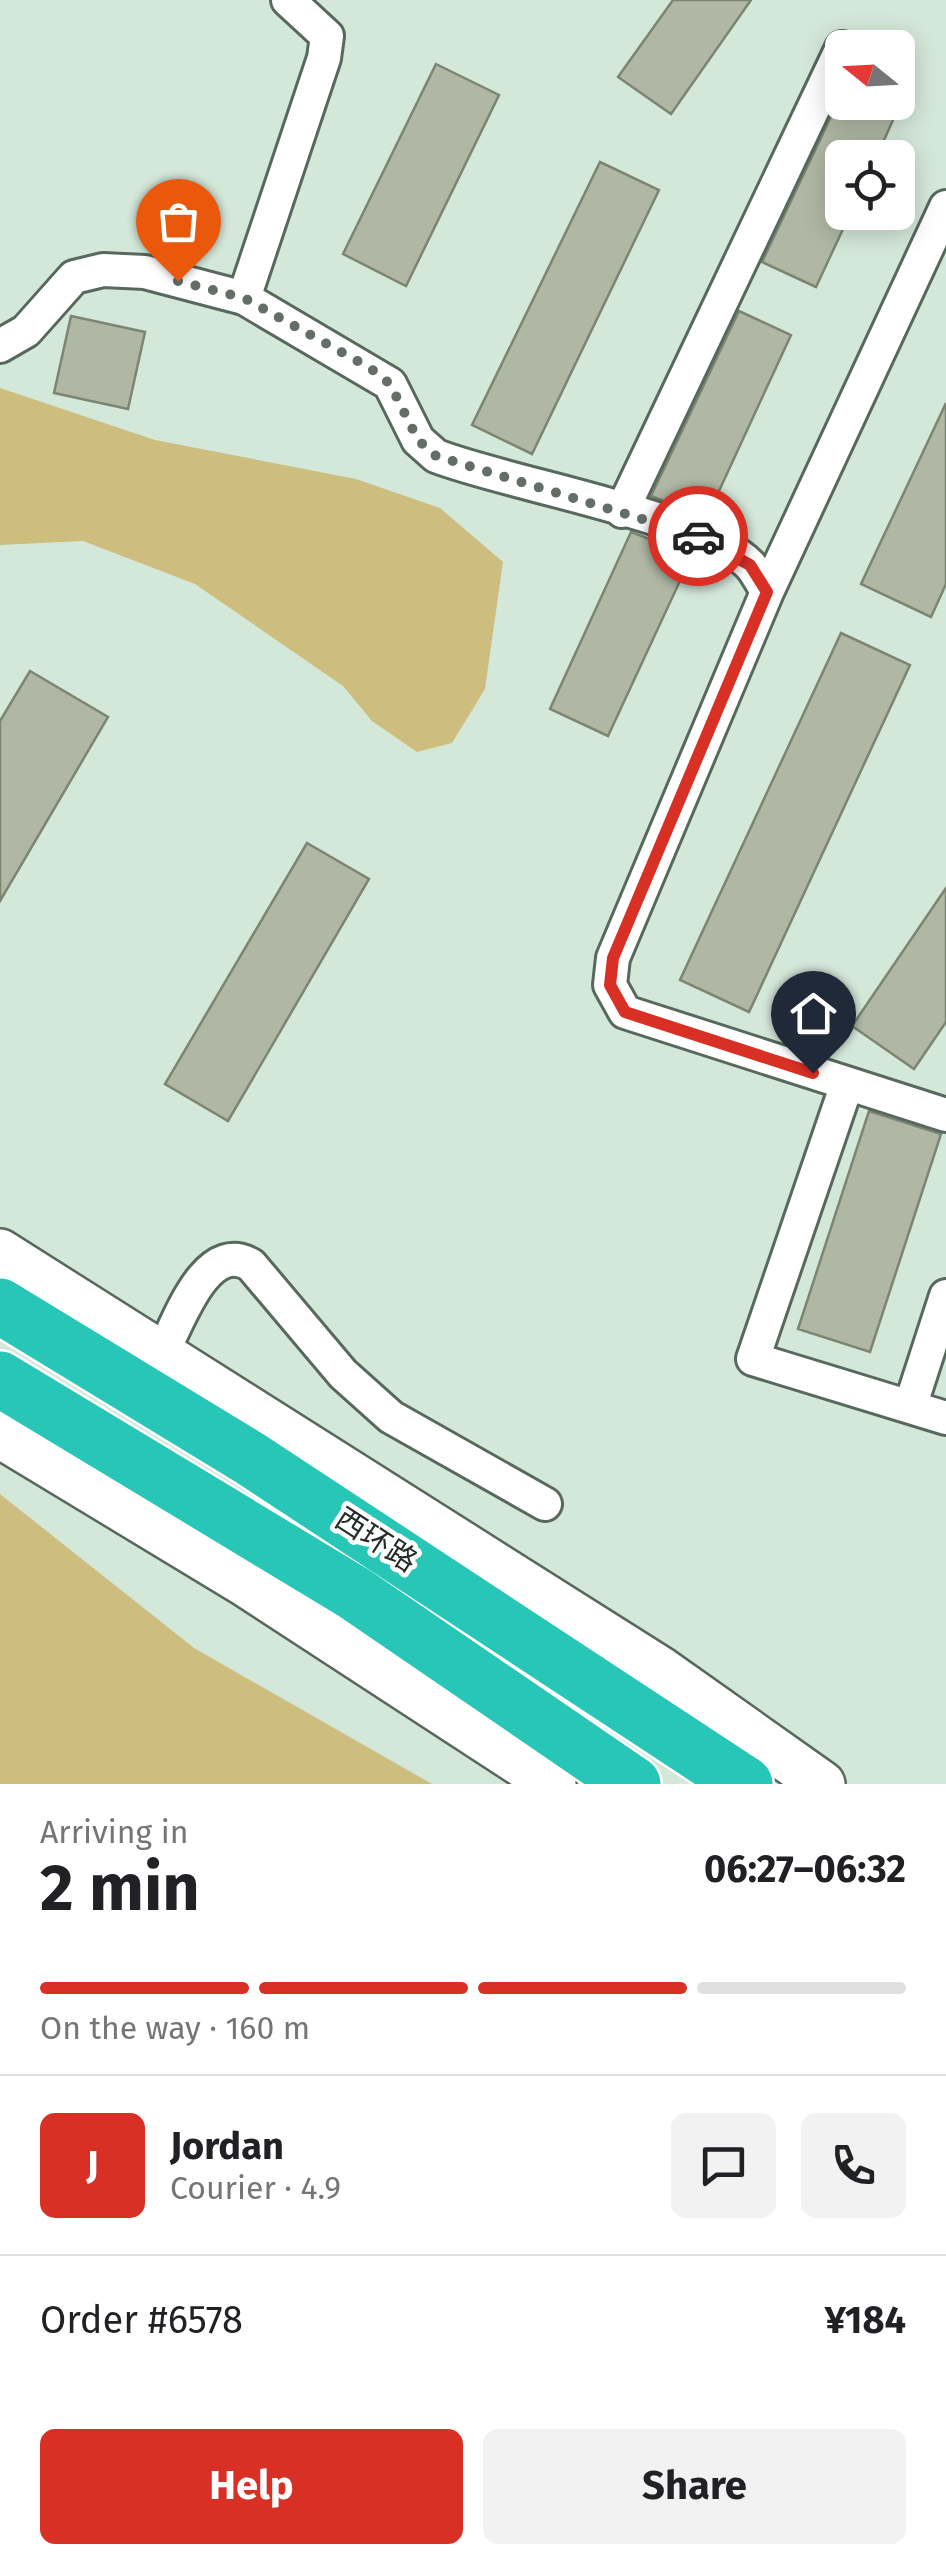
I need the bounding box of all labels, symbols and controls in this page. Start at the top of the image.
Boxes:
north arrow [825,30,915,120]
map controls [825,30,915,230]
button: locate [825,140,915,230]
pin [136,179,221,282]
icon: bag [151,194,206,249]
courier [648,486,748,586]
icon: car [671,509,726,564]
pin [771,971,856,1074]
icon: home [786,986,841,1041]
street label: 西环路 [328,1500,424,1580]
text: Arriving in [40,1813,188,1851]
text: 06:27–06:32 [704,1846,906,1892]
text: 2 min [40,1849,200,1927]
text: On the way · 160 m [40,2009,310,2047]
button: chat [671,2113,776,2218]
button: phone [801,2113,906,2218]
text: Jordan [170,2123,284,2169]
text: J [86,2142,99,2188]
text: Courier · 4.9 [170,2169,341,2207]
text: Order #6578 [40,2297,243,2343]
text: ¥184 [824,2297,906,2343]
button: Help [40,2429,463,2544]
button: Share [483,2429,906,2544]

